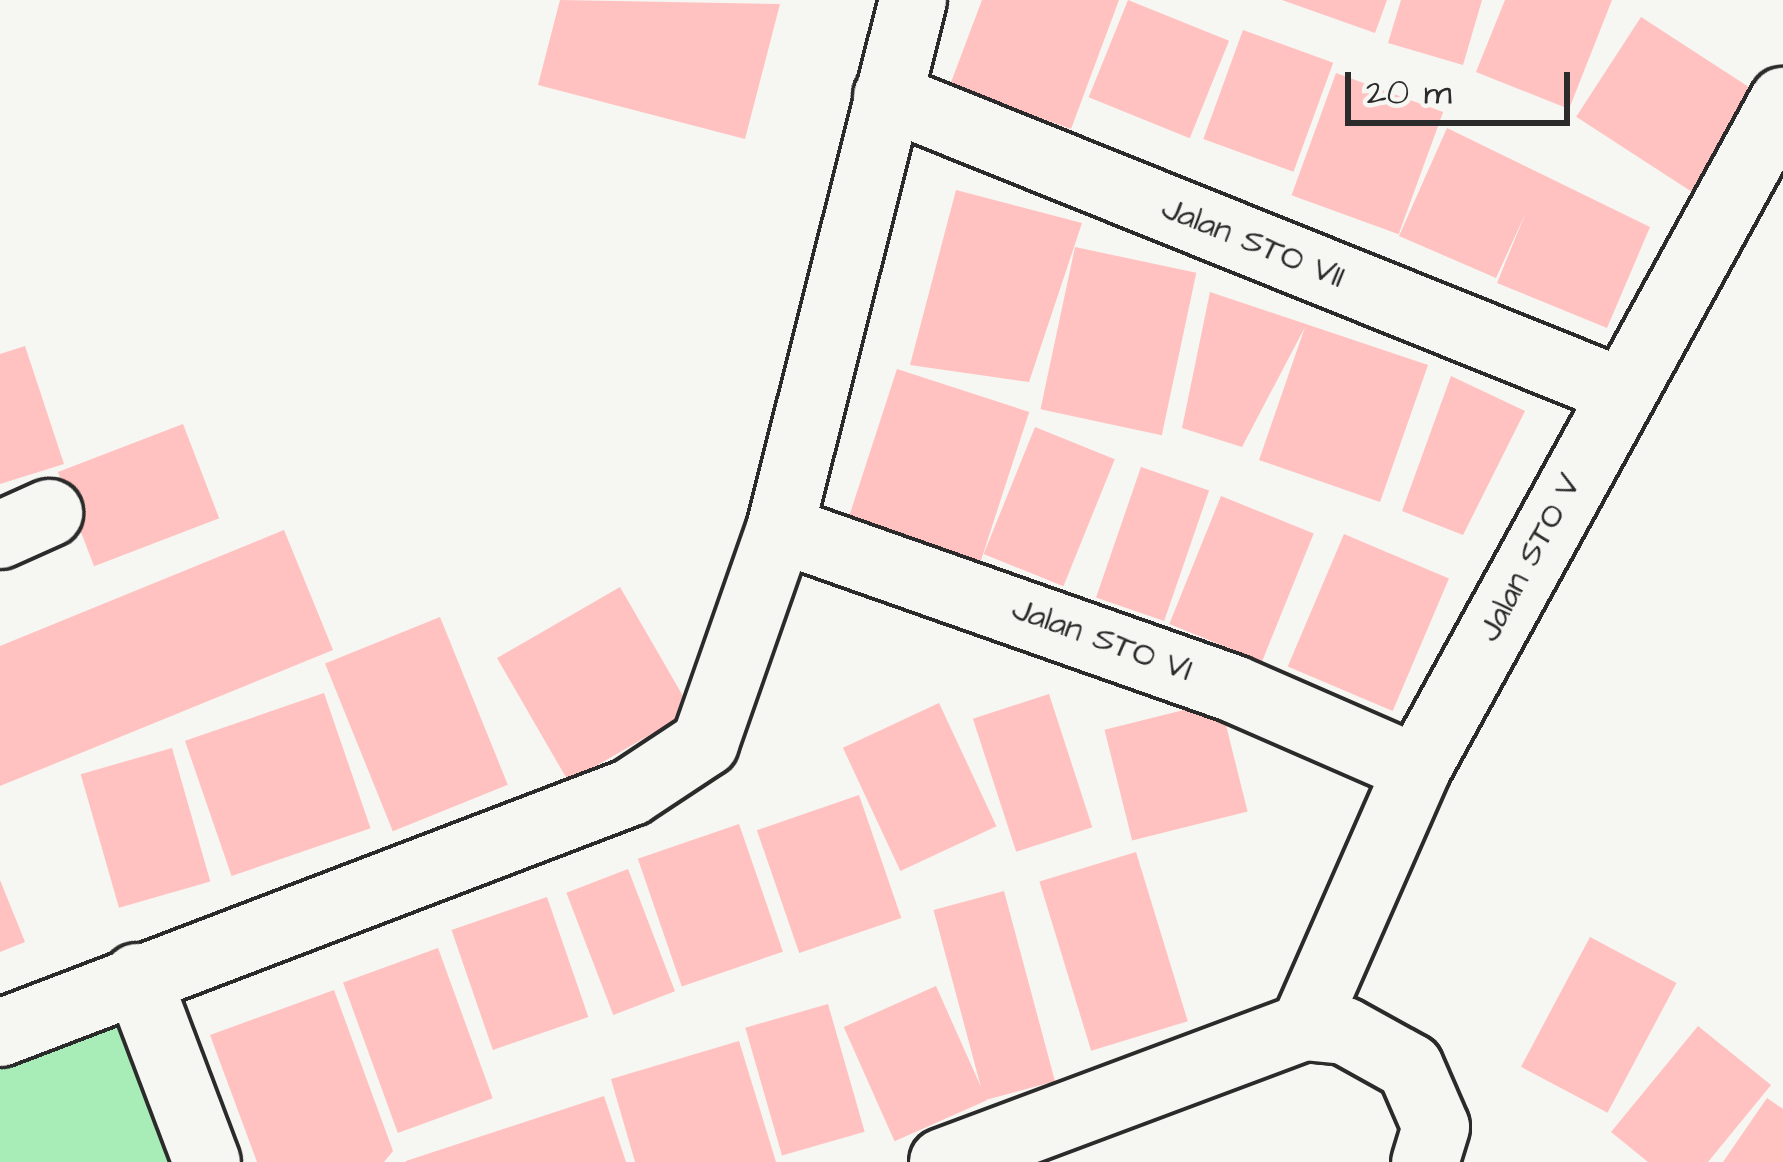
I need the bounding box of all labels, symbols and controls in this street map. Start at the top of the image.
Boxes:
scale bar [1351,48,1576,122]
text: 20 m [1366,67,1452,118]
street label: Jalan STO VII [1156,188,1350,298]
street label: Jalan STO V [1469,468,1591,648]
street label: Jalan STO VI [1007,589,1197,691]

